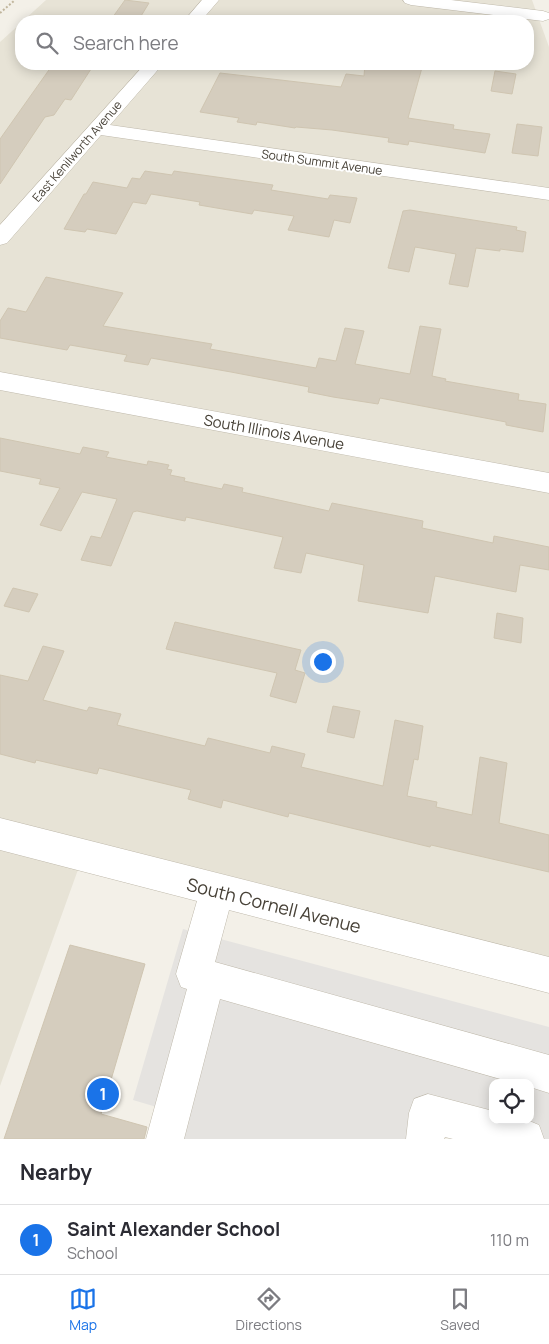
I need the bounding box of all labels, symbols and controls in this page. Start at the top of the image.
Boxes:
search box [15,15,534,70]
icon: search [33,29,61,57]
text: Search here [73,30,179,56]
street label: East Kenilworth Avenue [28,97,126,205]
street label: South Summit Avenue [260,145,384,179]
street label: South Illinois Avenue [202,409,346,455]
your location [310,649,336,675]
street label: South Cornell Avenue [184,872,364,938]
pin: 1 [87,1075,119,1113]
map controls [489,1079,534,1124]
button: locate [489,1079,534,1124]
text: Nearby [20,1158,92,1186]
text: Saint Alexander School [67,1216,280,1242]
text: 1 [32,1229,40,1251]
text: 110 m [490,1229,529,1251]
text: School [67,1242,118,1264]
tab: Map [69,1285,97,1334]
tab: Directions [236,1285,302,1334]
tab: Saved [440,1285,480,1334]

